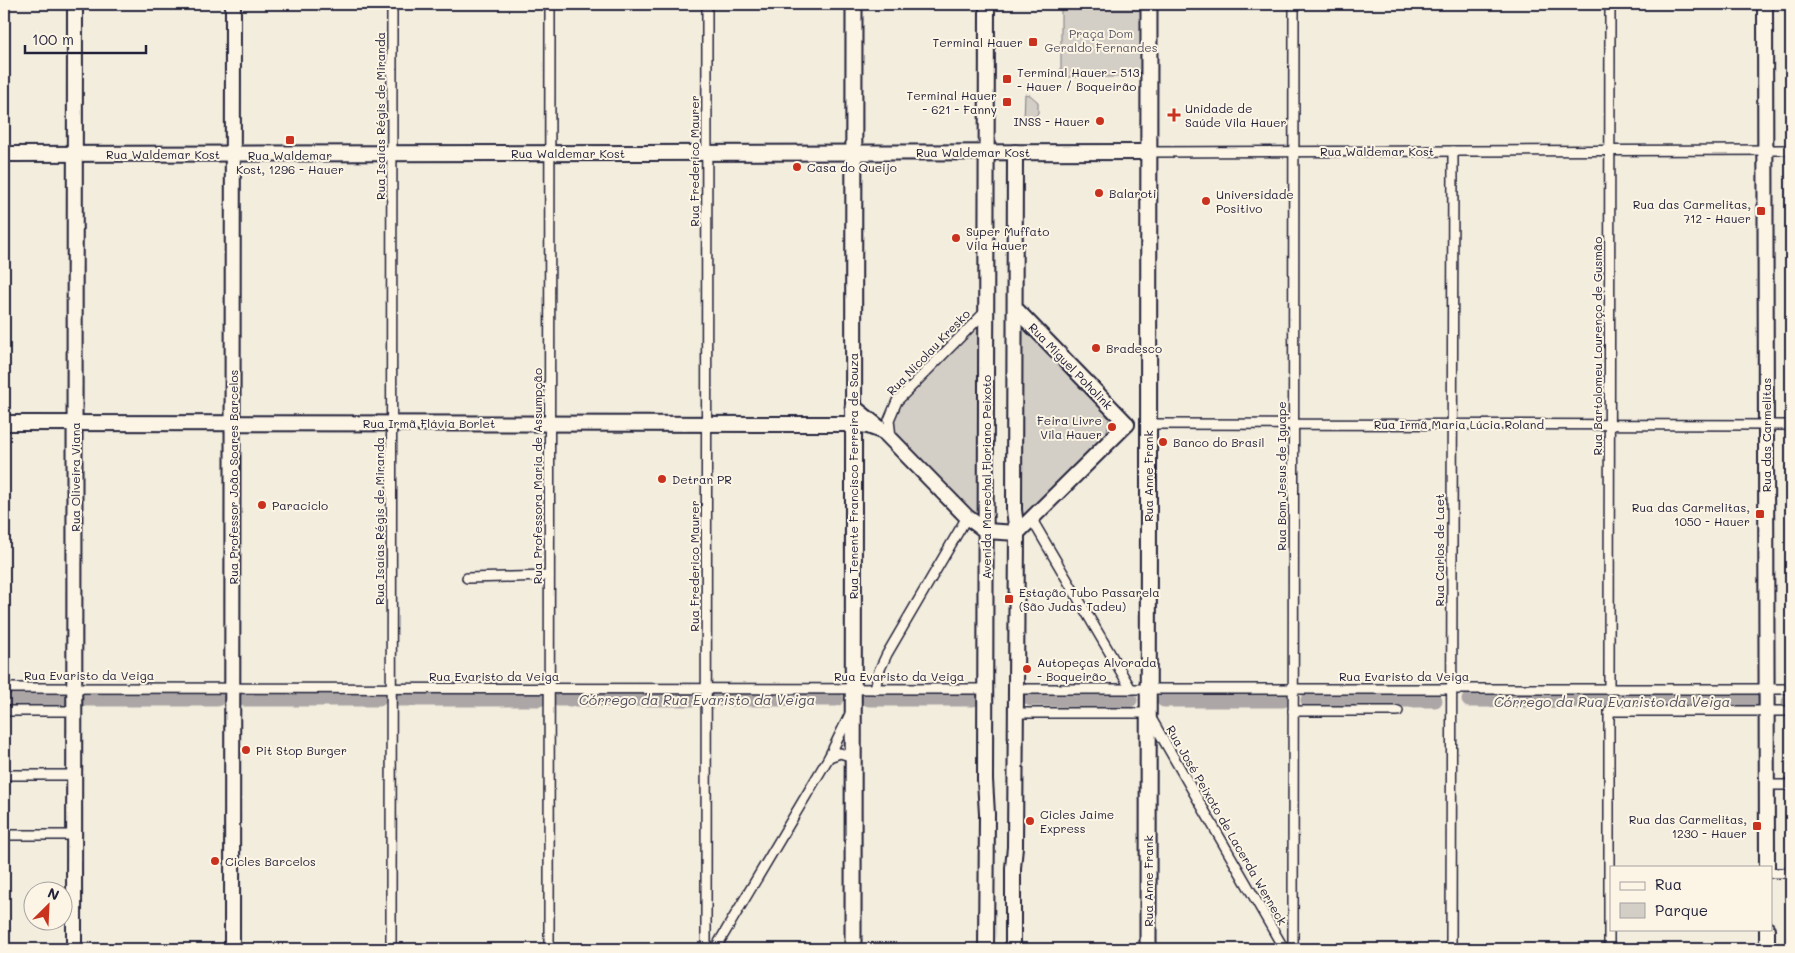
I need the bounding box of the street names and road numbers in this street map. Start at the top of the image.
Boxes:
street label: Rua Isaías Régis de Miranda [372,32,388,200]
street label: Rua Frederico Maurer [686,95,702,227]
street label: Rua Waldemar Kost [1320,143,1434,159]
street label: Rua Waldemar Kost [916,144,1030,160]
street label: Rua Waldemar Kost [511,145,625,161]
street label: Rua Waldemar Kost [106,146,220,162]
street label: Rua Bartolomeu Lourenço de Gusmão [1589,237,1605,455]
street label: Rua Nicolau Kresko [883,306,973,398]
street label: Rua Miguel Poholink [1025,319,1117,413]
street label: Rua Tenente Francisco Ferreira de Souza [845,353,861,599]
street label: Rua Professora Maria de Assumpção [529,368,545,584]
street label: Rua Professor João Soares Barcelos [225,369,241,584]
street label: Avenida Marechal Floriano Peixoto [978,375,994,579]
street label: Rua das Carmelitas [1758,378,1774,492]
street label: Rua Bom Jesus de Iguape [1273,401,1289,551]
street label: Rua Irmã Flávia Borlet [363,415,495,431]
street label: Rua Irmã Maria Lúcia Roland [1374,416,1545,432]
street label: Rua Oliveira Viana [67,422,83,532]
street label: Rua Anne Frank [1140,430,1156,522]
street label: Rua Isaías Régis de Miranda [371,437,387,605]
street label: Rua Carlos de Laet [1431,494,1447,606]
street label: Rua Frederico Maurer [686,500,702,632]
street label: Rua Evaristo da Veiga [24,667,154,683]
street label: Rua Evaristo da Veiga [429,668,559,684]
street label: Rua Evaristo da Veiga [834,668,964,684]
street label: Rua Evaristo da Veiga [1339,668,1469,684]
street label: Rua José Peixoto de Lacerda Werneck [1163,722,1291,928]
street label: Rua Anne Frank [1140,835,1156,927]

